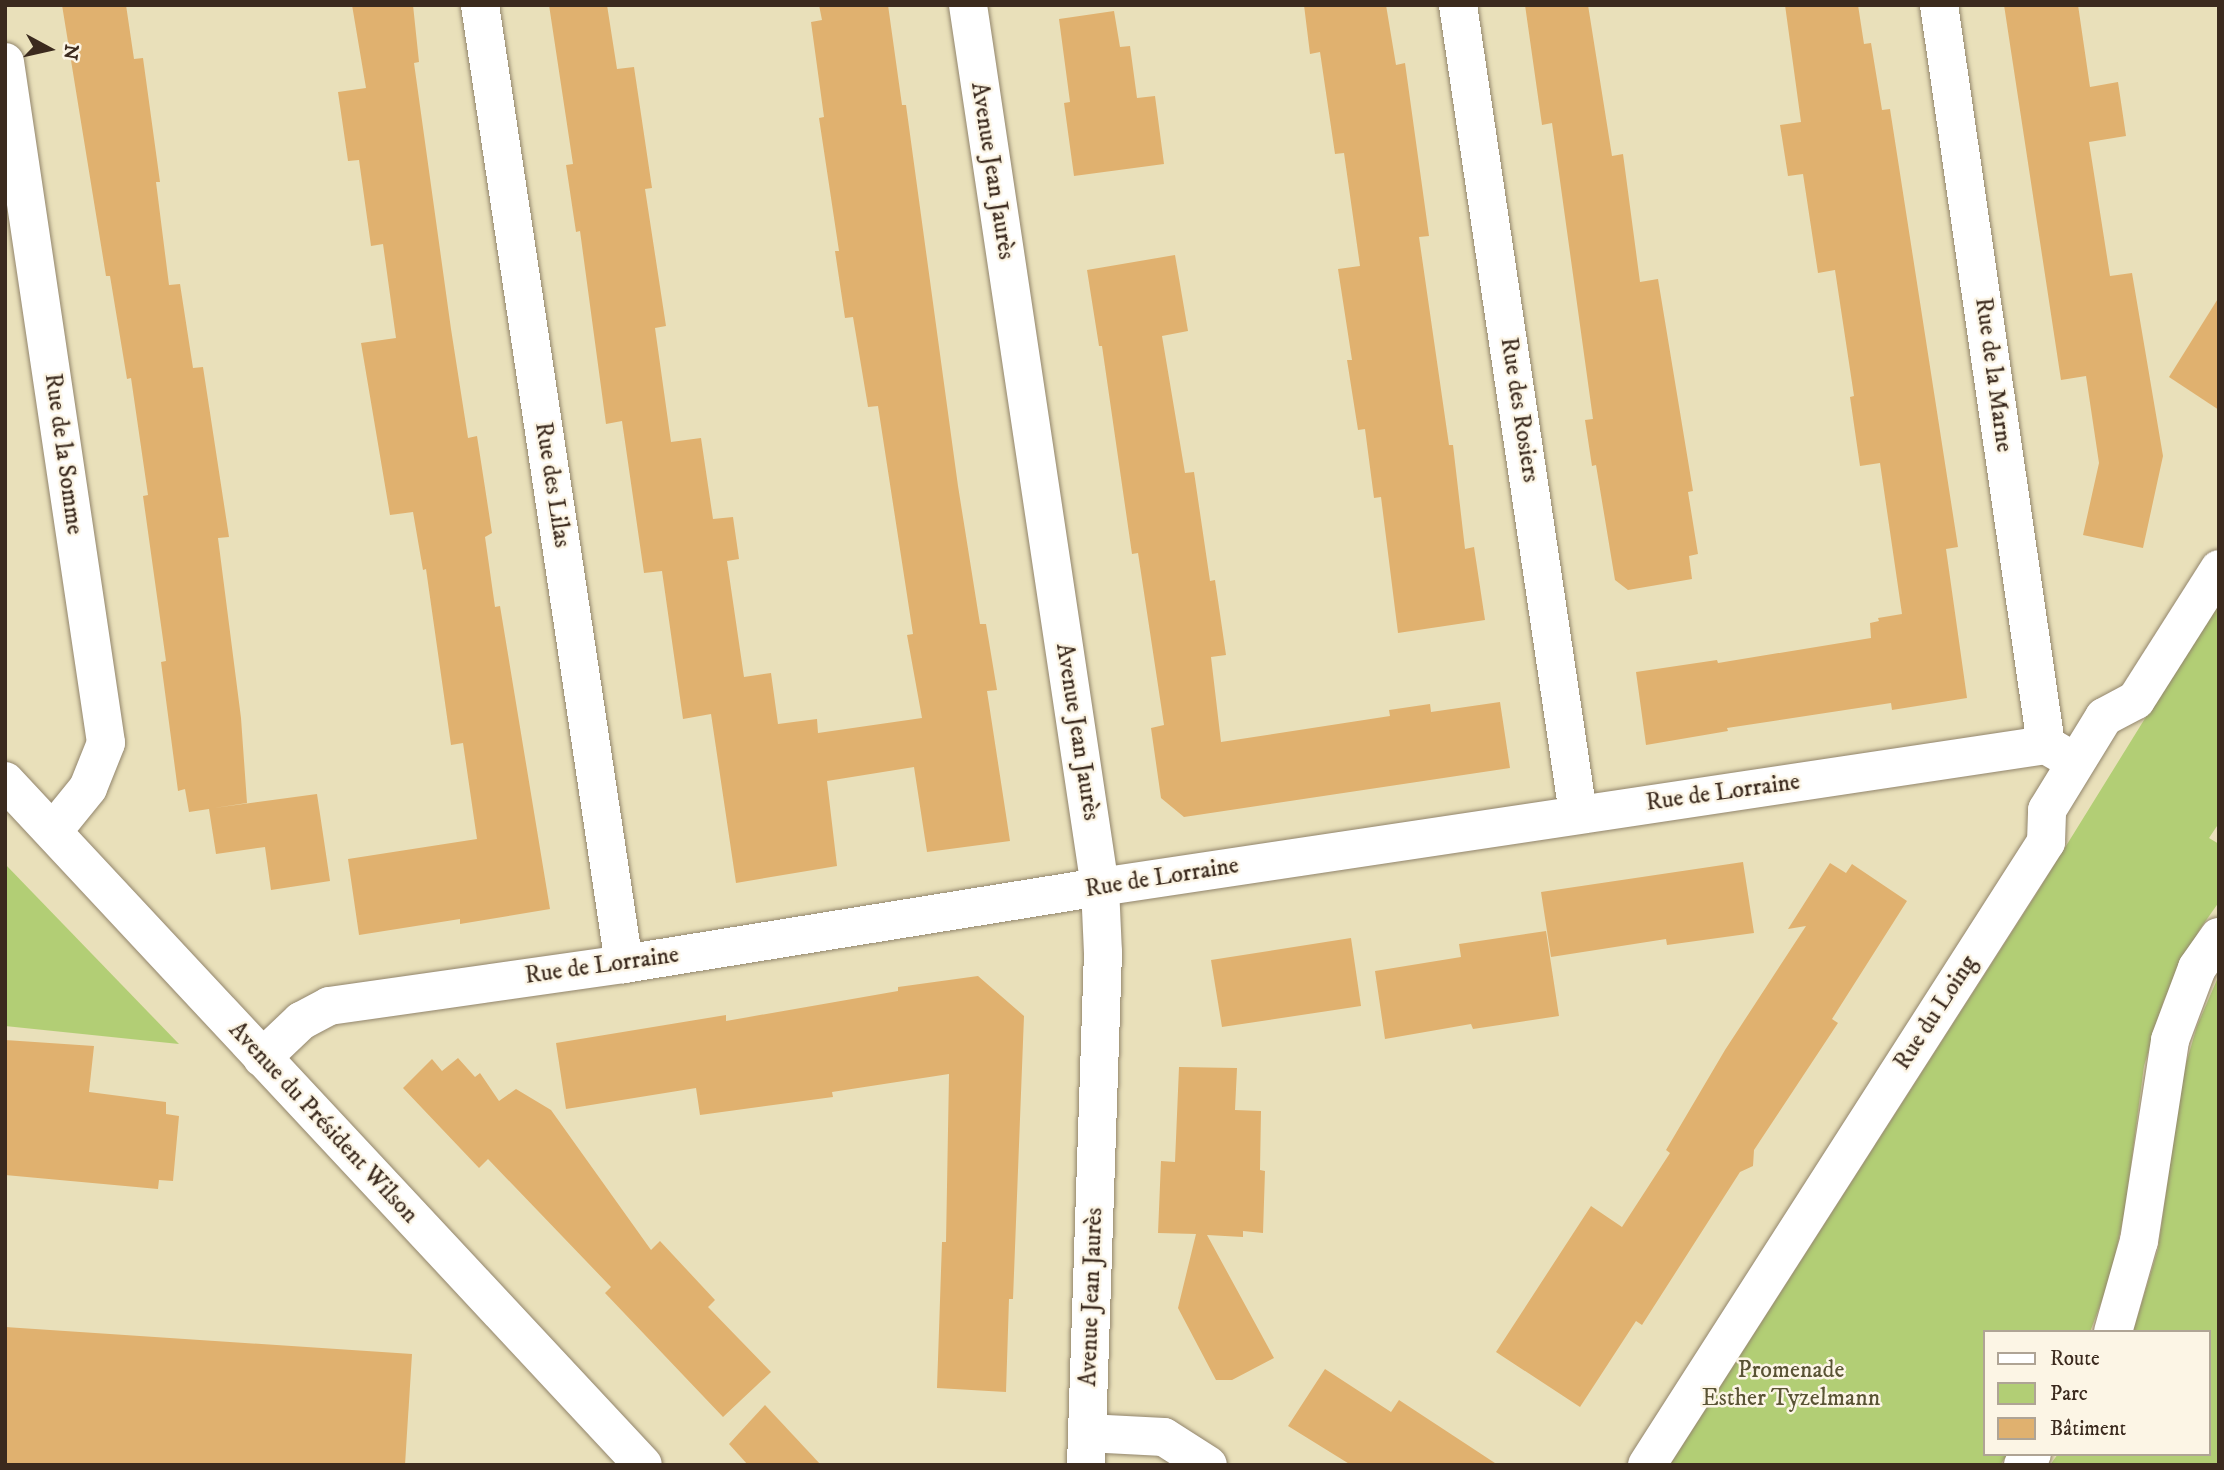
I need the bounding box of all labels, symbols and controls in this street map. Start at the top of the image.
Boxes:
north arrow [14,14,84,84]
text: N [58,43,83,61]
street label: Avenue Jean Jaurès [964,80,1020,262]
street label: Rue de la Marne [1968,296,2018,454]
street label: Rue des Rosiers [1493,335,1545,485]
street label: Rue de la Somme [37,372,89,536]
street label: Rue des Lilas [528,420,576,550]
street label: Avenue Jean Jaurès [1049,641,1105,823]
street label: Rue de Lorraine [1644,768,1802,818]
street label: Rue de Lorraine [1083,852,1241,904]
street label: Rue de Lorraine [523,941,681,991]
street label: Rue du Loing [1888,950,1984,1076]
street label: Avenue du Président Wilson [222,1016,424,1230]
street label: Avenue Jean Jaurès [1074,1207,1110,1387]
legend [1982,1330,2210,1456]
text: Route [2050,1346,2100,1372]
park label: Promenade Esther Tyzelmann [1702,1357,1880,1413]
text: Parc [2050,1381,2088,1407]
text: Bâtiment [2050,1416,2126,1442]

